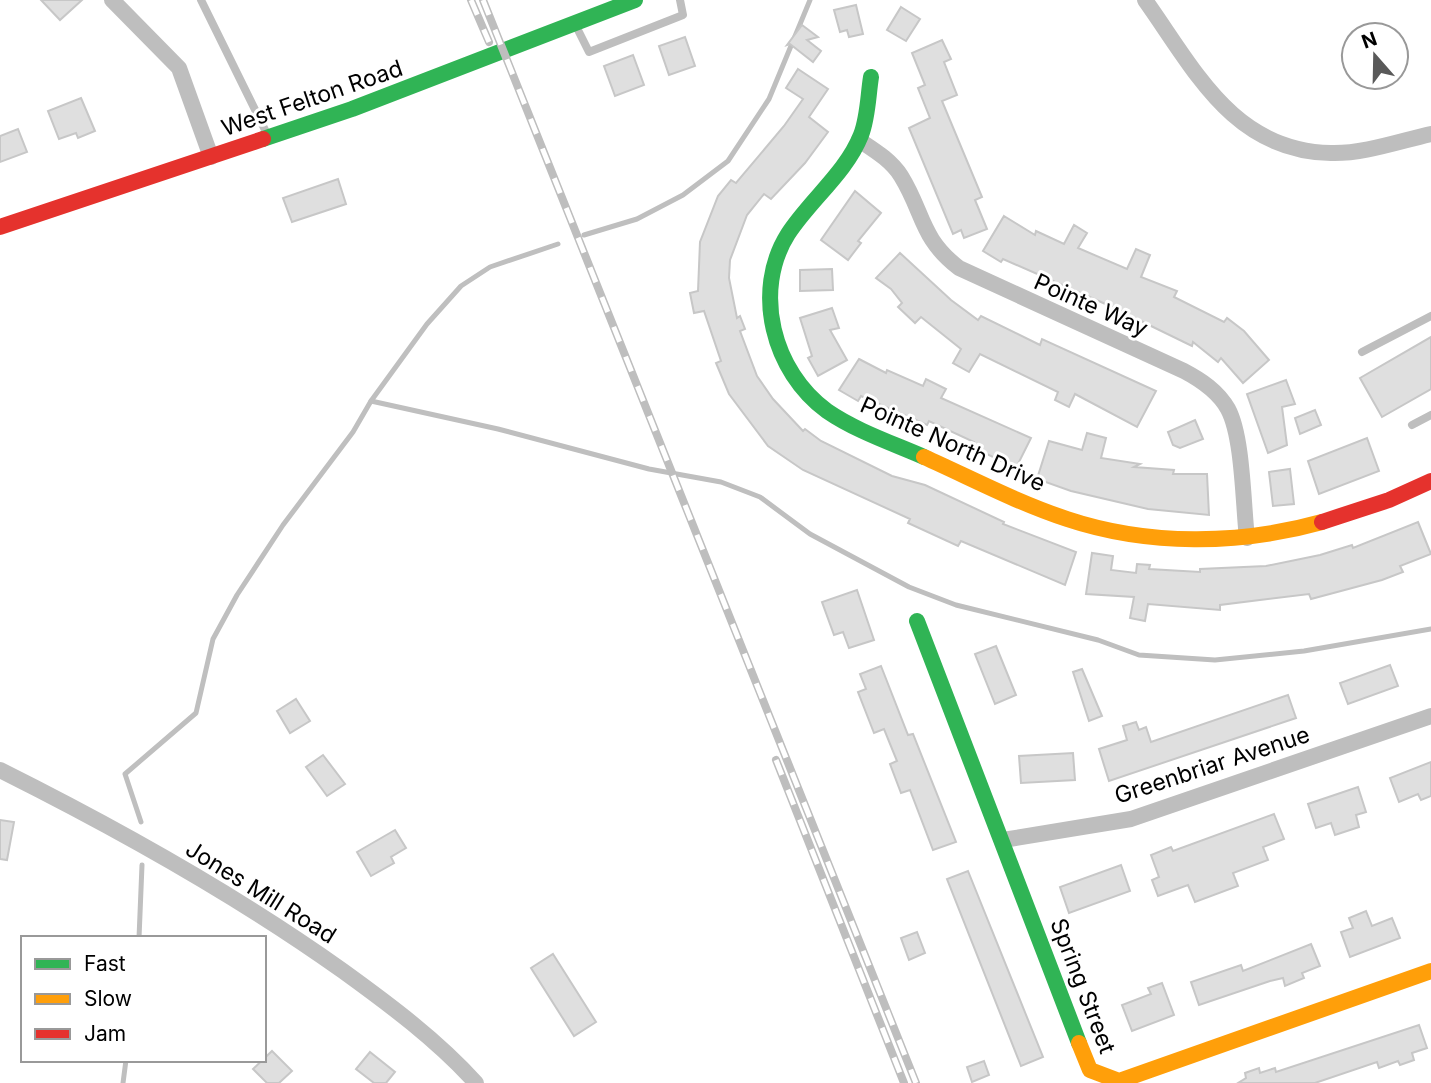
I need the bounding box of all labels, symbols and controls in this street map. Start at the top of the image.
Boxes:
north arrow [1340,21,1410,91]
text: N [1359,27,1380,54]
street label: West Felton Road [218,54,406,142]
street label: Pointe Way [1030,267,1152,343]
street label: Pointe North Drive [856,391,1050,497]
street label: Greenbriar Avenue [1111,720,1313,810]
street label: Jones Mill Road [181,835,341,949]
street label: Spring Street [1044,914,1122,1058]
legend [21,936,266,1062]
text: Fast [84,951,126,976]
text: Slow [84,986,132,1011]
text: Jam [84,1021,126,1046]

